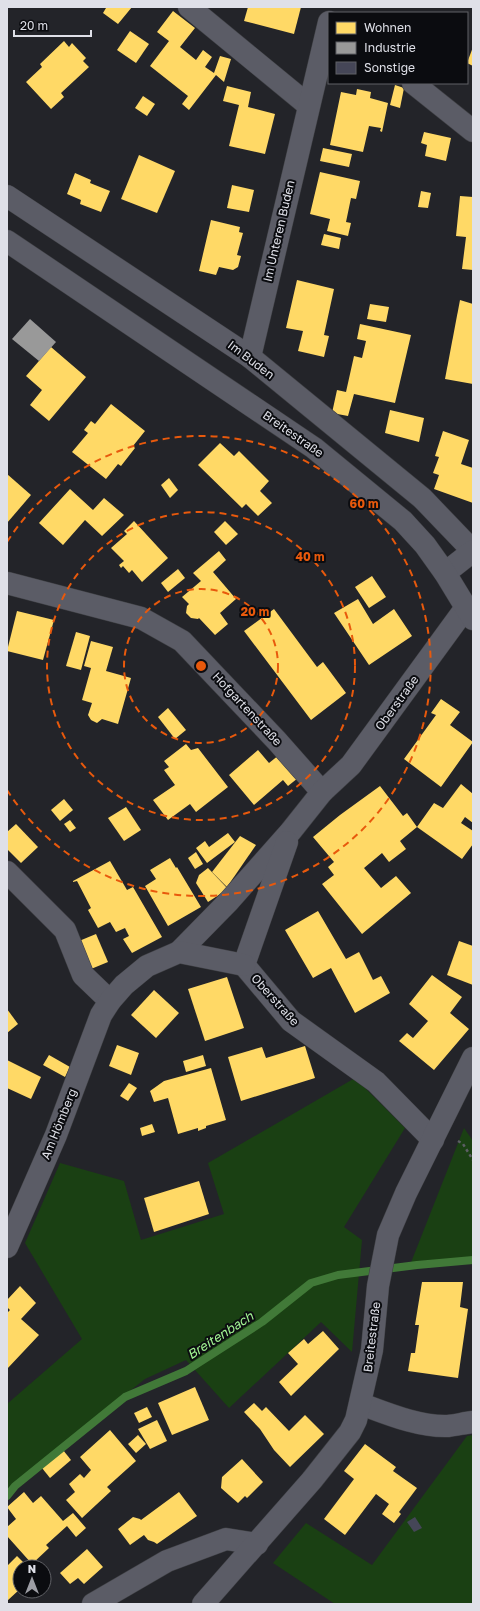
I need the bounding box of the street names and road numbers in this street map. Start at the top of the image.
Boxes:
street label: Im Unteren Buden [259,178,298,283]
street label: Im Buden [225,337,278,382]
street label: Breitestraße [260,407,327,460]
street label: Hofgartenstraße [209,669,285,749]
street label: Oberstraße [372,672,422,733]
street label: Oberstraße [248,971,302,1029]
street label: Am Hömberg [38,1086,80,1161]
street label: Breitestraße [360,1301,383,1373]

